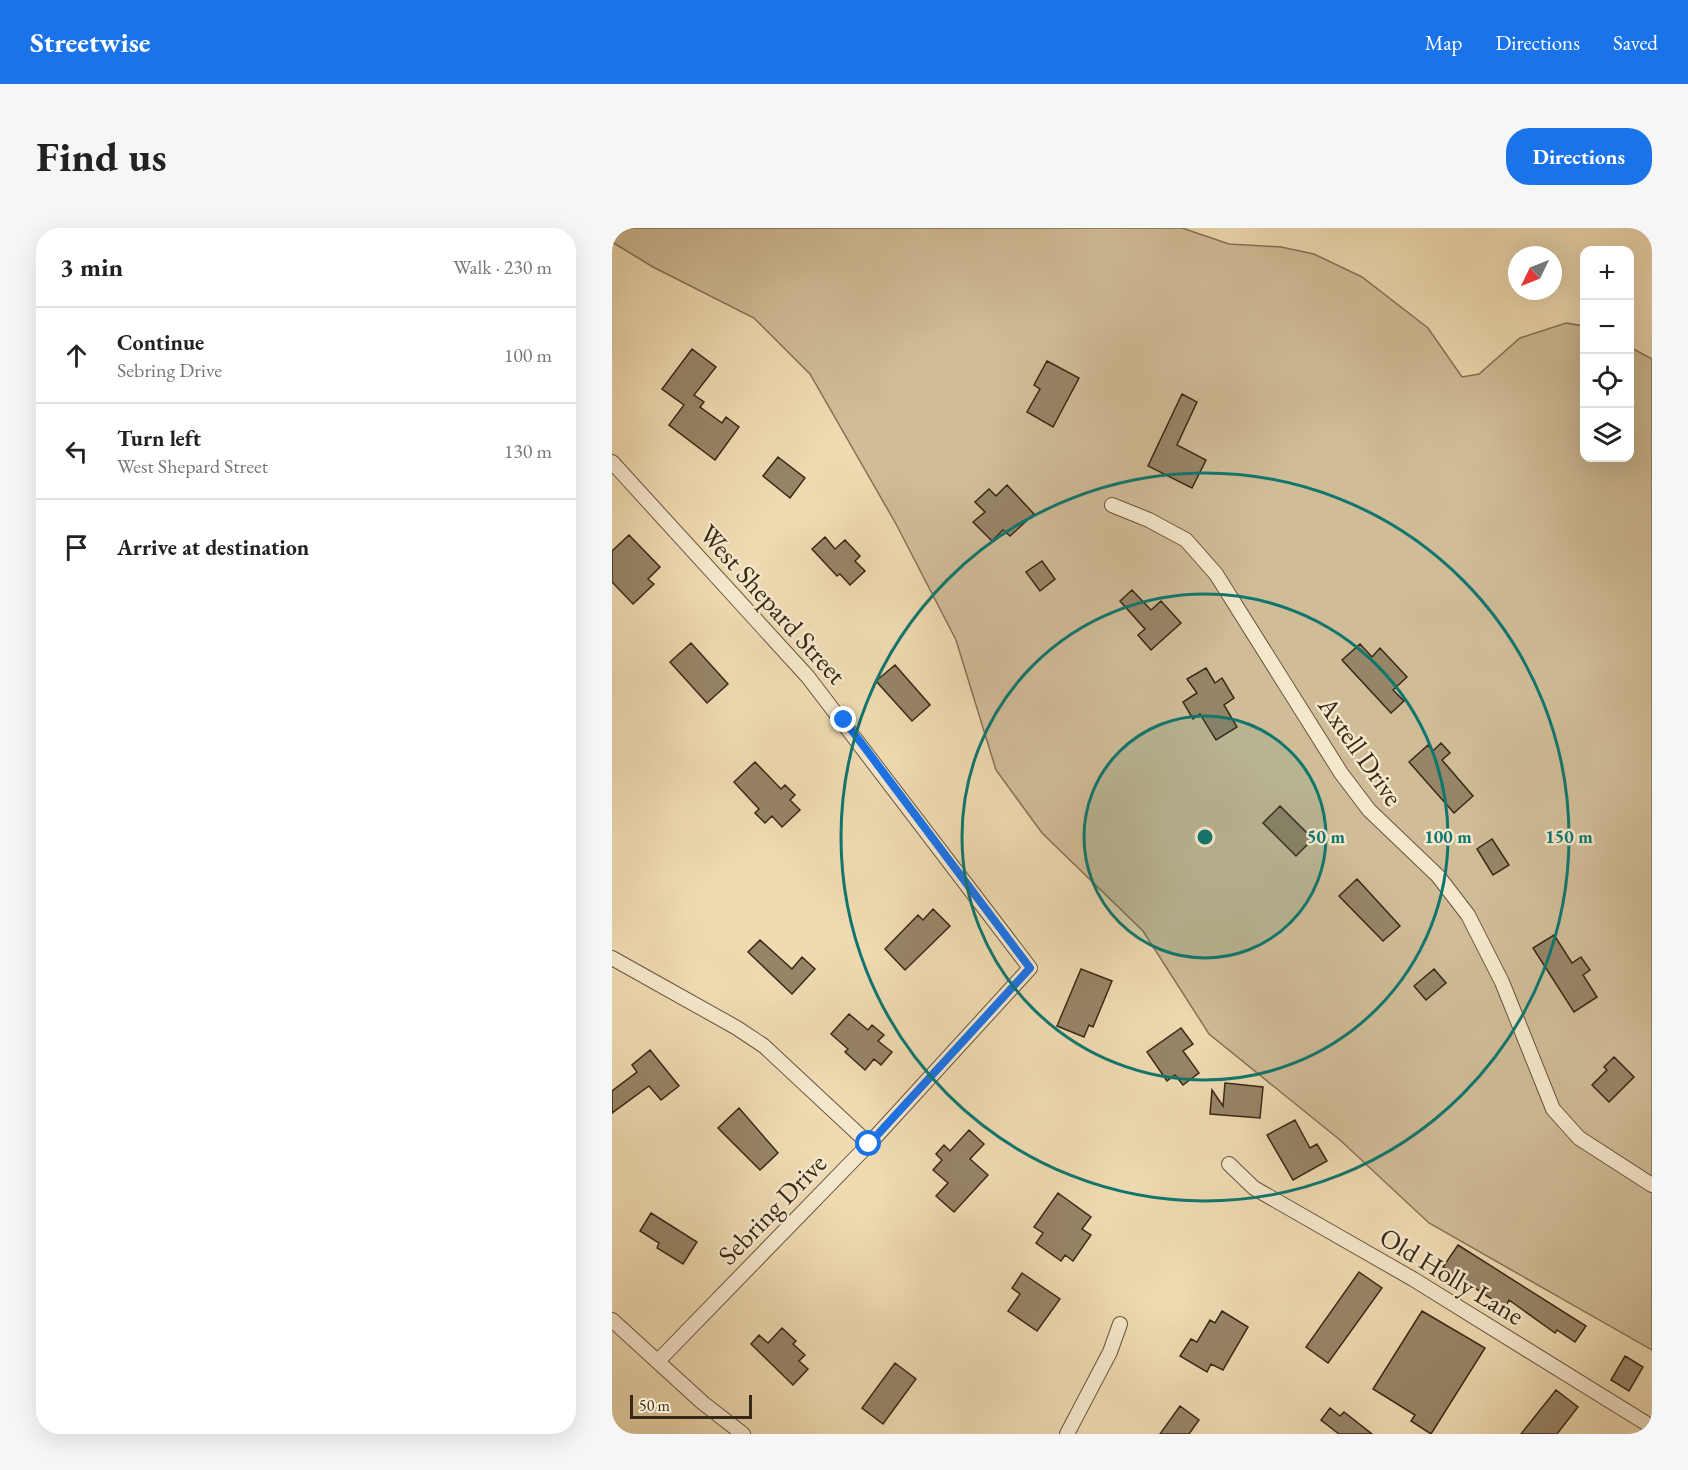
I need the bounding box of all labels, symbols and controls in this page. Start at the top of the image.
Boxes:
text: Streetwise [30,24,150,60]
text: Map [1425,29,1462,56]
text: Directions [1495,29,1580,56]
text: Saved [1613,29,1658,56]
button: Directions [1506,128,1652,185]
text: Find us [36,129,167,184]
north arrow [1508,246,1562,300]
map controls [1580,246,1634,462]
button: + [1580,246,1634,300]
text: 3 min [60,250,123,284]
text: Walk · 230 m [453,254,552,280]
button: − [1580,300,1634,354]
text: Continue [117,328,204,357]
icon: ahead [60,339,93,372]
text: 100 m [504,342,552,368]
button: locate [1580,354,1634,408]
text: Sebring Drive [117,357,222,383]
button: layers [1580,408,1634,462]
text: Turn left [117,424,201,453]
icon: left [60,435,93,468]
text: 130 m [504,438,552,464]
text: West Shepard Street [117,453,268,479]
street label: West Shepard Street [692,517,855,692]
icon: arrive [60,531,93,564]
text: Arrive at destination [117,533,309,562]
street label: Axtell Drive [1310,689,1411,812]
route end [830,706,856,732]
text: 50 m [1307,825,1345,848]
text: 100 m [1424,825,1472,848]
text: 150 m [1545,825,1593,848]
centre of rings [1195,827,1215,847]
route start [855,1130,881,1156]
street label: Sebring Drive [710,1146,834,1272]
street label: Old Holly Lane [1373,1219,1531,1333]
scale bar [630,1392,752,1420]
text: 50 m [639,1395,670,1416]

